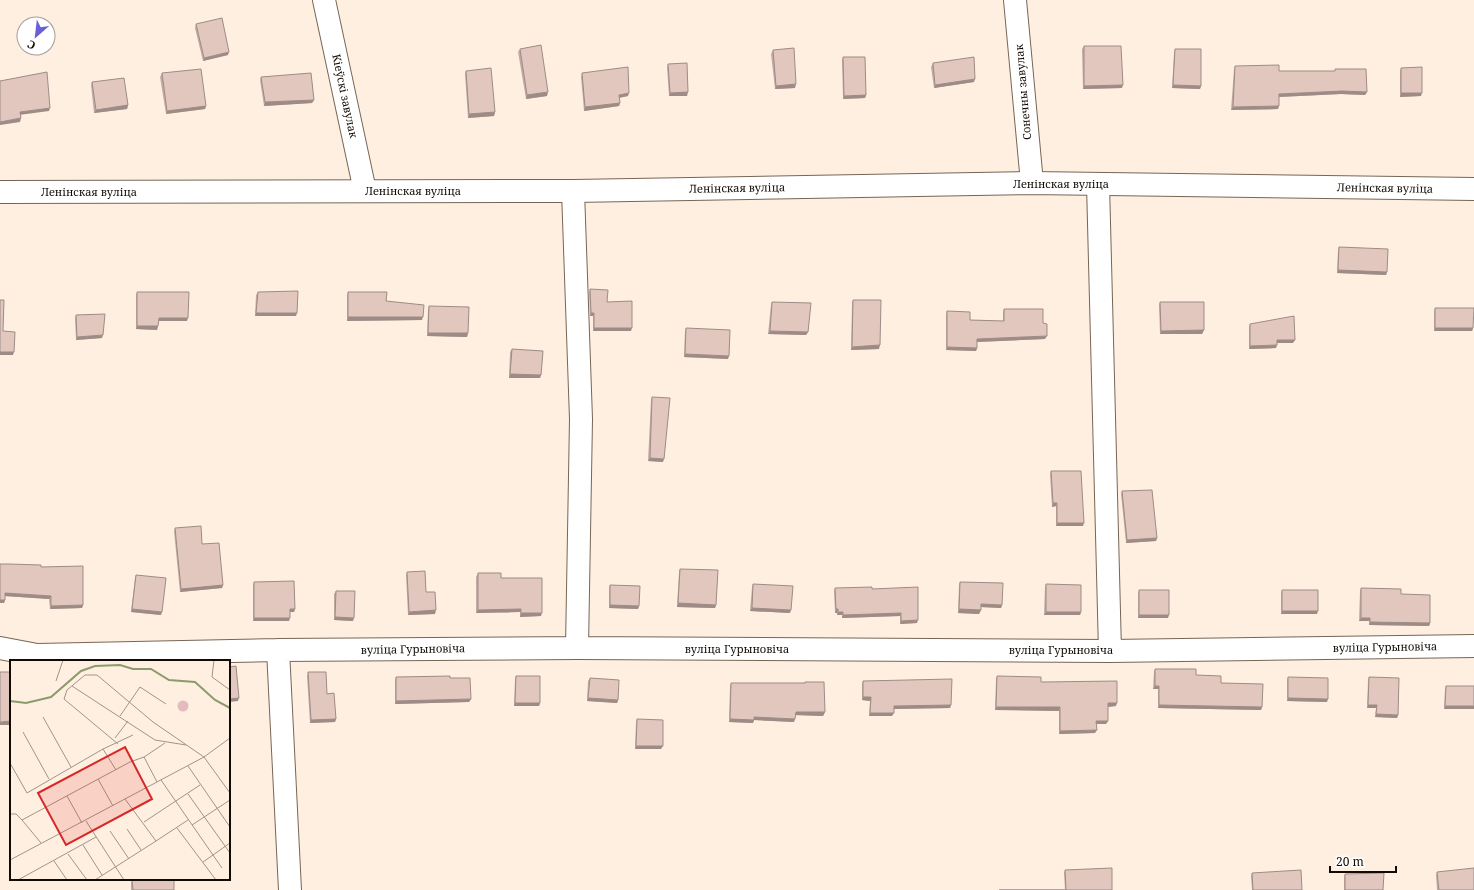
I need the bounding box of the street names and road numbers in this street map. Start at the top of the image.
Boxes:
street label: Сонечны завулак [1011,43,1034,140]
street label: Кіеўскі завулак [329,52,362,140]
street label: Ленінская вуліца [1013,176,1109,191]
street label: Ленінская вуліца [689,179,785,196]
street label: Ленінская вуліца [1337,179,1433,196]
street label: Ленінская вуліца [365,183,461,198]
street label: Ленінская вуліца [41,184,137,199]
street label: вуліца Гурыновіча [1333,638,1437,655]
street label: вуліца Гурыновіча [361,640,465,657]
street label: вуліца Гурыновіча [685,641,789,656]
street label: вуліца Гурыновіча [1009,642,1113,657]

